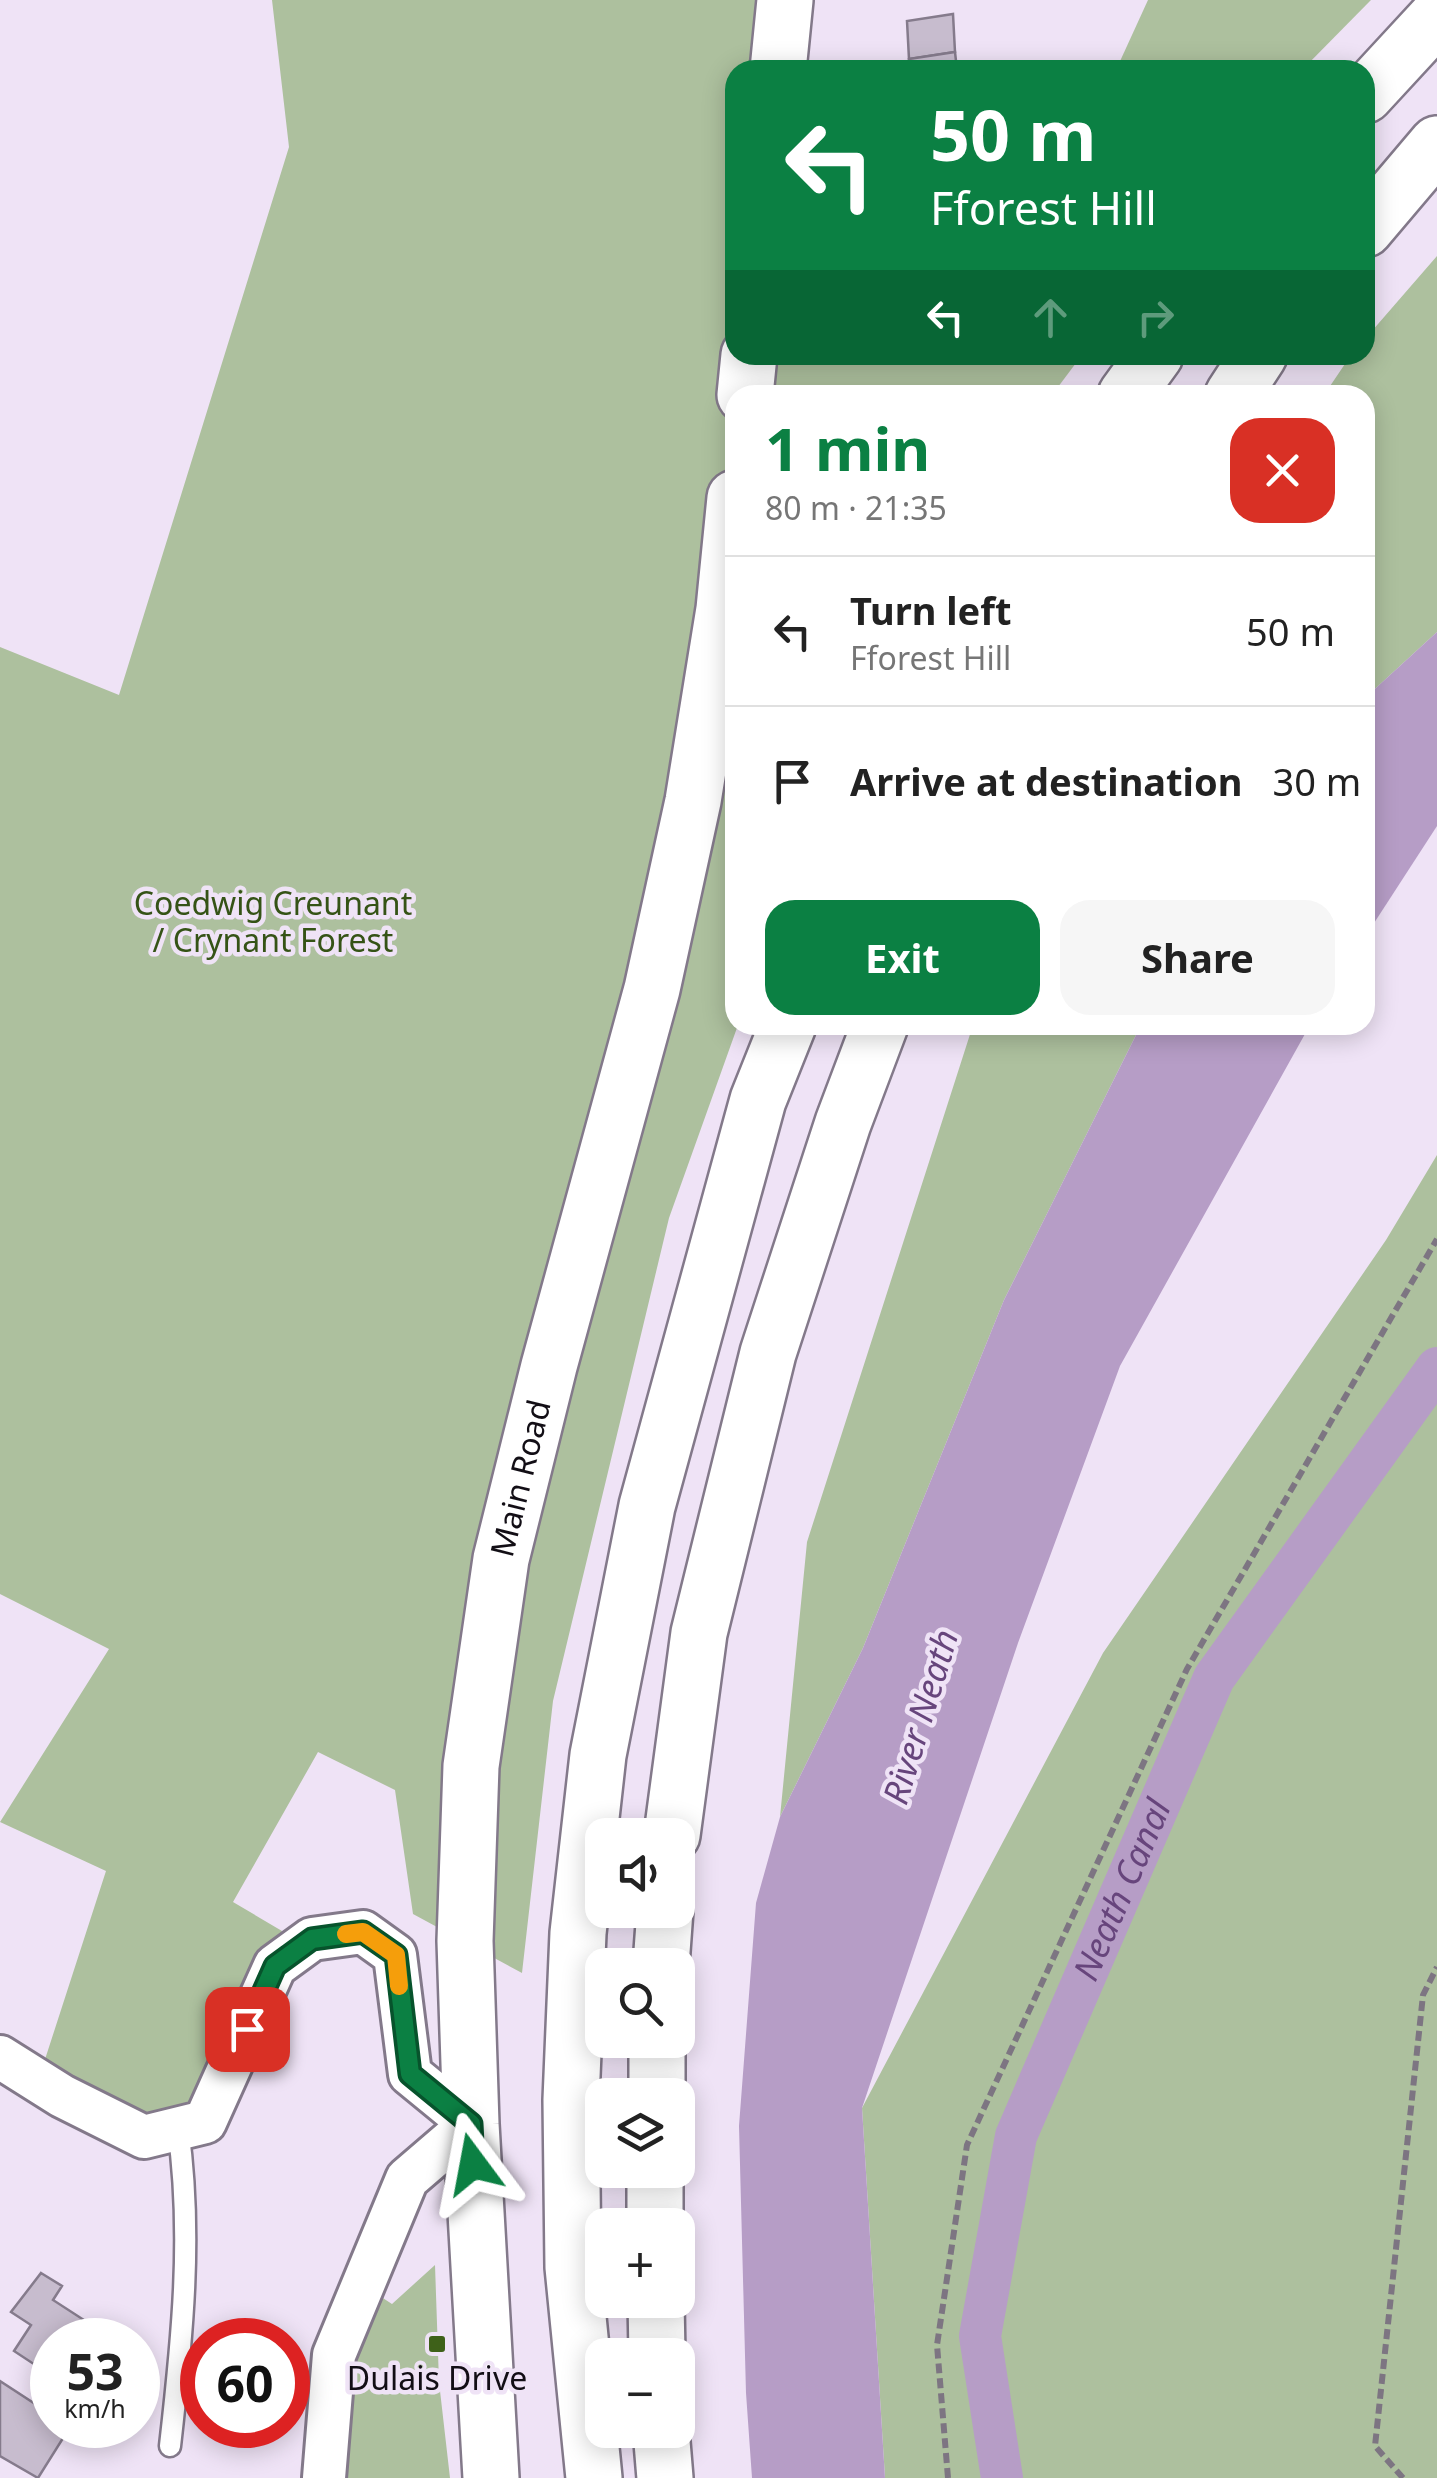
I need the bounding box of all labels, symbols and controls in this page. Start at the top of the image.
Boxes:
text: 50 m [930,86,1097,182]
icon: left [765,100,895,230]
text: Fforest Hill [930,177,1157,238]
icon: left [918,290,973,345]
icon: ahead [1023,290,1078,345]
icon: right [1128,290,1183,345]
text: 1 min [765,407,930,489]
button: close [1230,418,1335,523]
text: 80 m · 21:35 [765,486,947,529]
text: Turn left [850,584,1012,636]
icon: left [765,604,820,659]
text: 50 m [1246,605,1335,657]
text: Fforest Hill [850,636,1011,679]
icon: arrive [765,754,820,809]
text: Arrive at destination [850,755,1242,807]
text: 30 m [1272,755,1361,807]
park label: Coedwig Creunant / Crynant Forest [134,881,412,961]
button: Exit [765,900,1040,1015]
button: Share [1060,900,1335,1015]
street label: Main Road [479,1395,560,1561]
water label: River Neath [871,1624,968,1809]
water label: Neath Canal [1061,1791,1181,1987]
map controls [585,1818,695,2448]
button: sound [585,1818,695,1928]
button: search [585,1948,695,2058]
pin [205,1987,290,2072]
icon: arrive [220,2002,275,2057]
button: layers [585,2078,695,2188]
position arrow [421,2112,525,2216]
button: + [585,2208,695,2318]
speed limit sign: 60 [180,2318,310,2448]
marker: Dulais Drive [426,2333,448,2355]
text: 53 [66,2337,124,2405]
button: − [585,2338,695,2448]
place label: Dulais Drive [347,2356,527,2399]
text: km/h [64,2391,126,2425]

